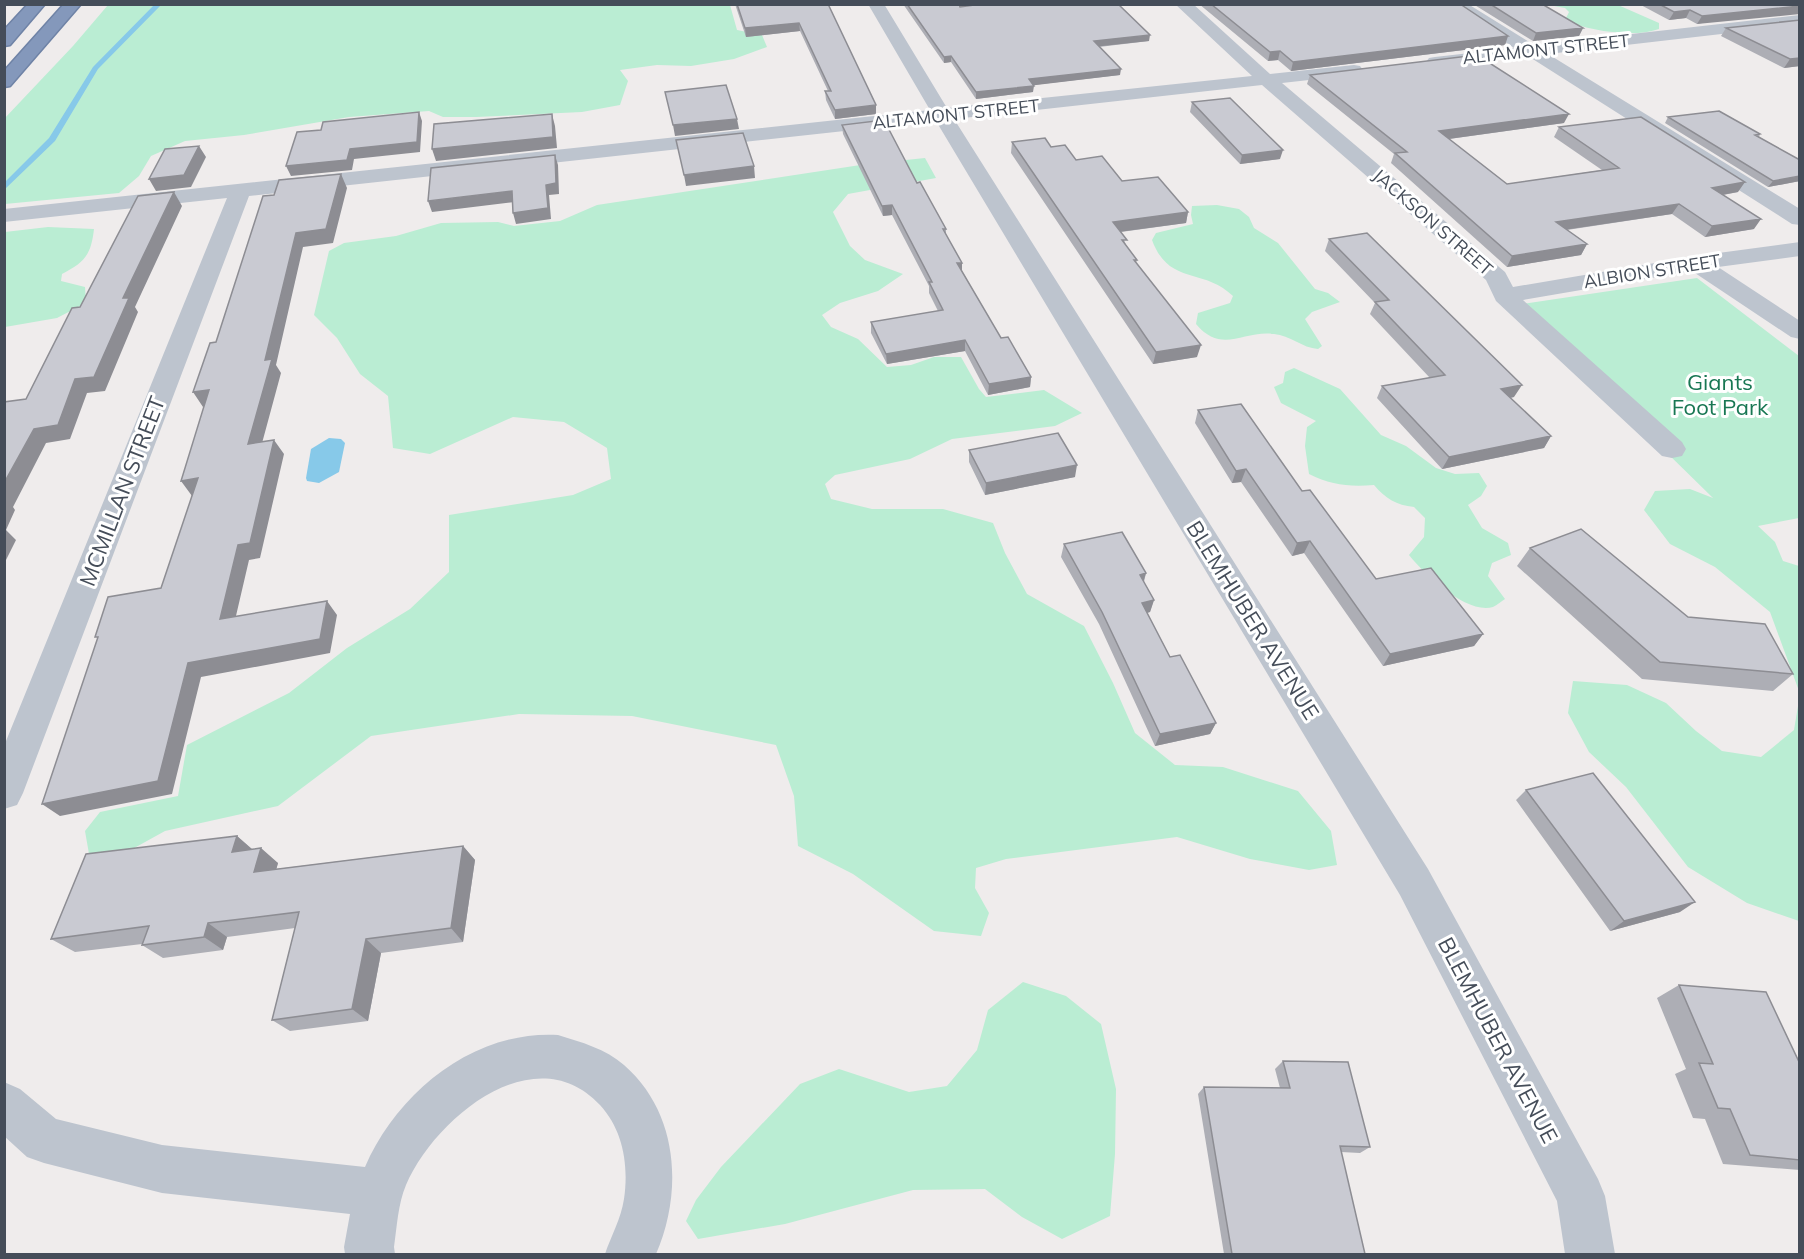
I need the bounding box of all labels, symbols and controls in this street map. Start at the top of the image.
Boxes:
street label: ALTAMONT STREET [1461,29,1631,69]
street label: ALTAMONT STREET [871,94,1041,134]
street label: JACKSON STREET [1368,164,1498,280]
street label: ALBION STREET [1582,249,1722,293]
park label: Giants Foot Park [1672,368,1769,421]
street label: MCMILLAN STREET [73,392,171,590]
street label: BLEMHUBER AVENUE [1180,515,1326,725]
street label: BLEMHUBER AVENUE [1432,932,1564,1148]

